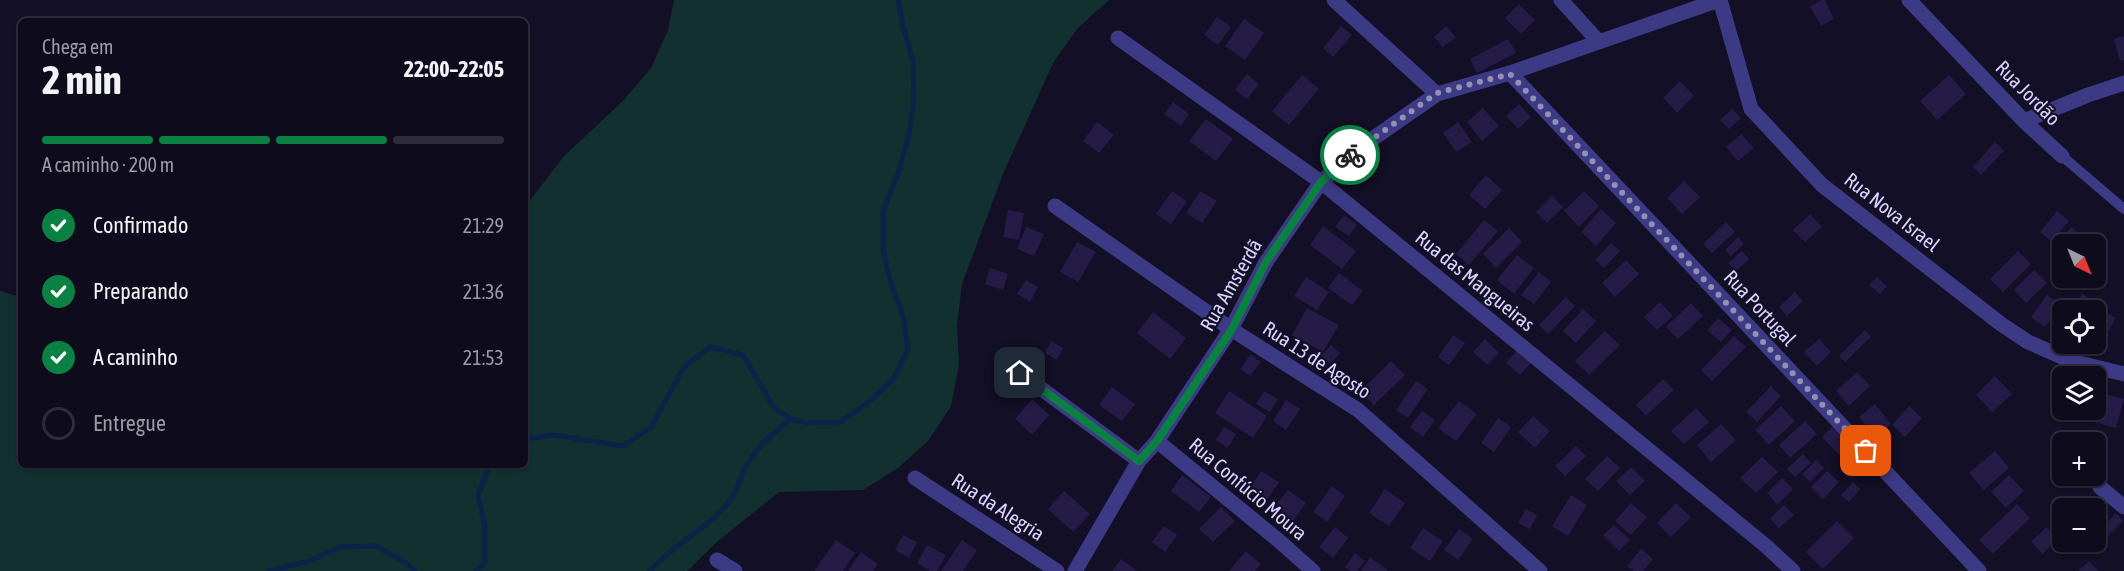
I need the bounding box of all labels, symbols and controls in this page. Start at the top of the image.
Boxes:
text: Chega em [42,35,114,58]
text: 22:00–22:05 [404,56,504,82]
street label: Rua Jordão [1991,56,2065,130]
text: 2 min [42,58,122,102]
courier [1320,125,1380,185]
icon: bike [1334,139,1367,172]
text: A caminho · 200 m [42,153,174,176]
street label: Rua Nova Israel [1840,167,1945,256]
icon: check [42,209,75,242]
text: Confirmado [93,212,188,238]
text: 21:29 [463,214,504,237]
street label: Rua das Mangueiras [1411,226,1539,336]
north arrow [2052,234,2106,288]
map controls [2052,234,2106,552]
street label: Rua Amsterdã [1195,235,1266,335]
street label: Rua Portugal [1720,265,1802,351]
icon: check [42,275,75,308]
text: Preparando [93,278,189,304]
text: 21:36 [463,280,504,303]
button: locate [2052,300,2106,354]
street label: Rua 13 de Agosto [1259,316,1376,403]
icon: check [42,341,75,374]
text: A caminho [93,344,178,370]
text: 21:53 [463,346,504,369]
pin [994,347,1045,398]
icon: home [1003,356,1036,389]
button: layers [2052,366,2106,420]
text: Entregue [93,410,166,436]
pin [1840,425,1891,476]
button: + [2052,432,2106,486]
street label: Rua Confúcio Moura [1185,433,1312,544]
icon: bag [1849,434,1882,467]
street label: Rua da Alegria [948,468,1049,545]
button: − [2052,498,2106,552]

